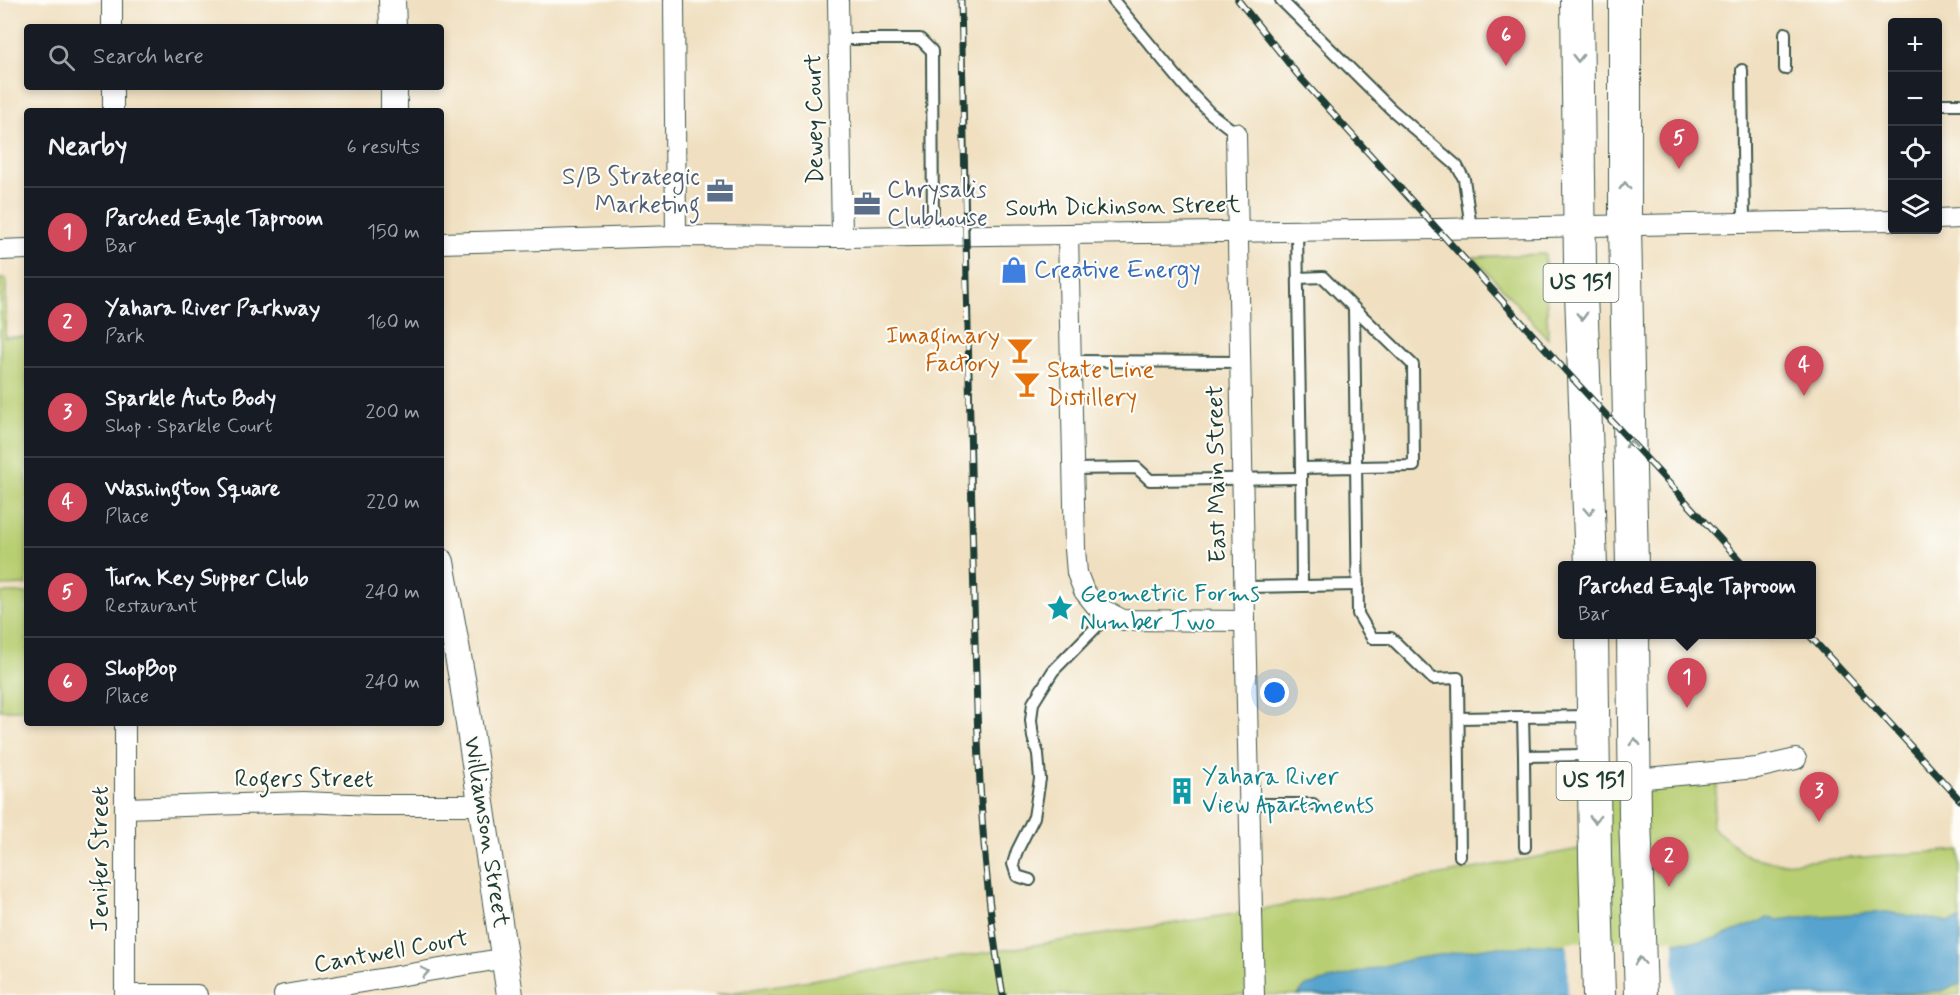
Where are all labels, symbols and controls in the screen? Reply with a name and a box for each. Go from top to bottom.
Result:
pin: 6 [1486,16,1526,66]
map controls [1888,18,1942,234]
button: + [1888,18,1942,72]
search box [24,24,444,90]
icon: search [45,41,78,74]
text: Search here [93,43,204,71]
street label: Dewey Court [798,54,832,184]
one-way arrow [1572,54,1584,63]
button: − [1888,72,1942,126]
pin: 5 [1660,120,1698,169]
button: locate [1888,126,1942,180]
text: Nearby [48,130,127,164]
text: 6 results [347,134,420,161]
place label: S/B Strategic Marketing [562,162,700,224]
place label: Chrysalis Clubhouse [887,175,988,234]
office icon: S/B Strategic Marketing [705,176,735,206]
button: layers [1888,180,1942,234]
one-way arrow [1619,182,1631,191]
office icon: Chrysalis Clubhouse [852,189,882,219]
street label: South Dickinson Street [1005,189,1241,225]
text: Parched Eagle Taproom [105,205,323,233]
text: 1 [63,219,72,246]
text: 150 m [367,219,420,246]
text: Bar [105,233,136,260]
shop icon: Creative Energy [999,255,1029,285]
place label: Creative Energy [1034,255,1201,288]
road number: US 151 [1544,264,1618,302]
text: Yahara River Parkway [105,295,320,323]
text: 2 [63,309,72,336]
text: 160 m [367,309,420,336]
one-way arrow [1575,312,1588,321]
place label: Imaginary Factory [886,321,1000,380]
text: Park [105,323,145,350]
bar icon: Imaginary Factory [1005,335,1035,365]
pin: 4 [1784,346,1824,396]
place label: State Line Distillery [1047,355,1155,414]
bar icon: State Line Distillery [1012,369,1042,399]
text: Sparkle Auto Body [105,385,276,413]
street label: East Main Street [1200,385,1234,563]
text: 3 [63,399,72,426]
text: 200 m [365,399,420,426]
text: Shop · Sparkle Court [105,413,272,440]
one-way arrow [1624,440,1637,449]
text: Washington Square [105,475,280,503]
text: 4 [62,489,73,516]
text: 220 m [366,489,420,516]
text: Place [105,503,149,530]
one-way arrow [1583,507,1596,516]
popup [1558,561,1816,639]
text: Turn Key Supper Club [105,565,309,593]
text: Parched Eagle Taproom [1578,573,1796,601]
text: 5 [62,579,74,606]
text: 240 m [365,579,420,606]
place label: Geometric Forms Number Two [1080,579,1260,638]
text: Restaurant [105,593,198,620]
place icon: Geometric Forms Number Two [1045,593,1075,623]
text: Bar [1578,601,1609,628]
text: ShopBop [105,655,177,683]
pin: 1 [1668,658,1706,708]
text: 6 [62,669,73,696]
text: 240 m [365,669,420,696]
your location [1260,678,1289,707]
text: Place [105,683,149,710]
street label: Williamson Street [456,734,516,930]
one-way arrow [1629,737,1641,746]
place label: Yahara River View Apartments [1202,762,1374,824]
road number: US 151 [1556,762,1632,800]
street label: Rogers Street [234,764,374,798]
pin: 3 [1800,772,1838,822]
building icon: Yahara River View Apartments [1167,776,1197,806]
street label: Jenifer Street [85,786,116,932]
one-way arrow [1588,814,1601,823]
pin: 2 [1650,838,1688,887]
street label: Cantwell Court [311,923,471,981]
one-way arrow [1633,956,1646,965]
one-way arrow [421,967,430,979]

